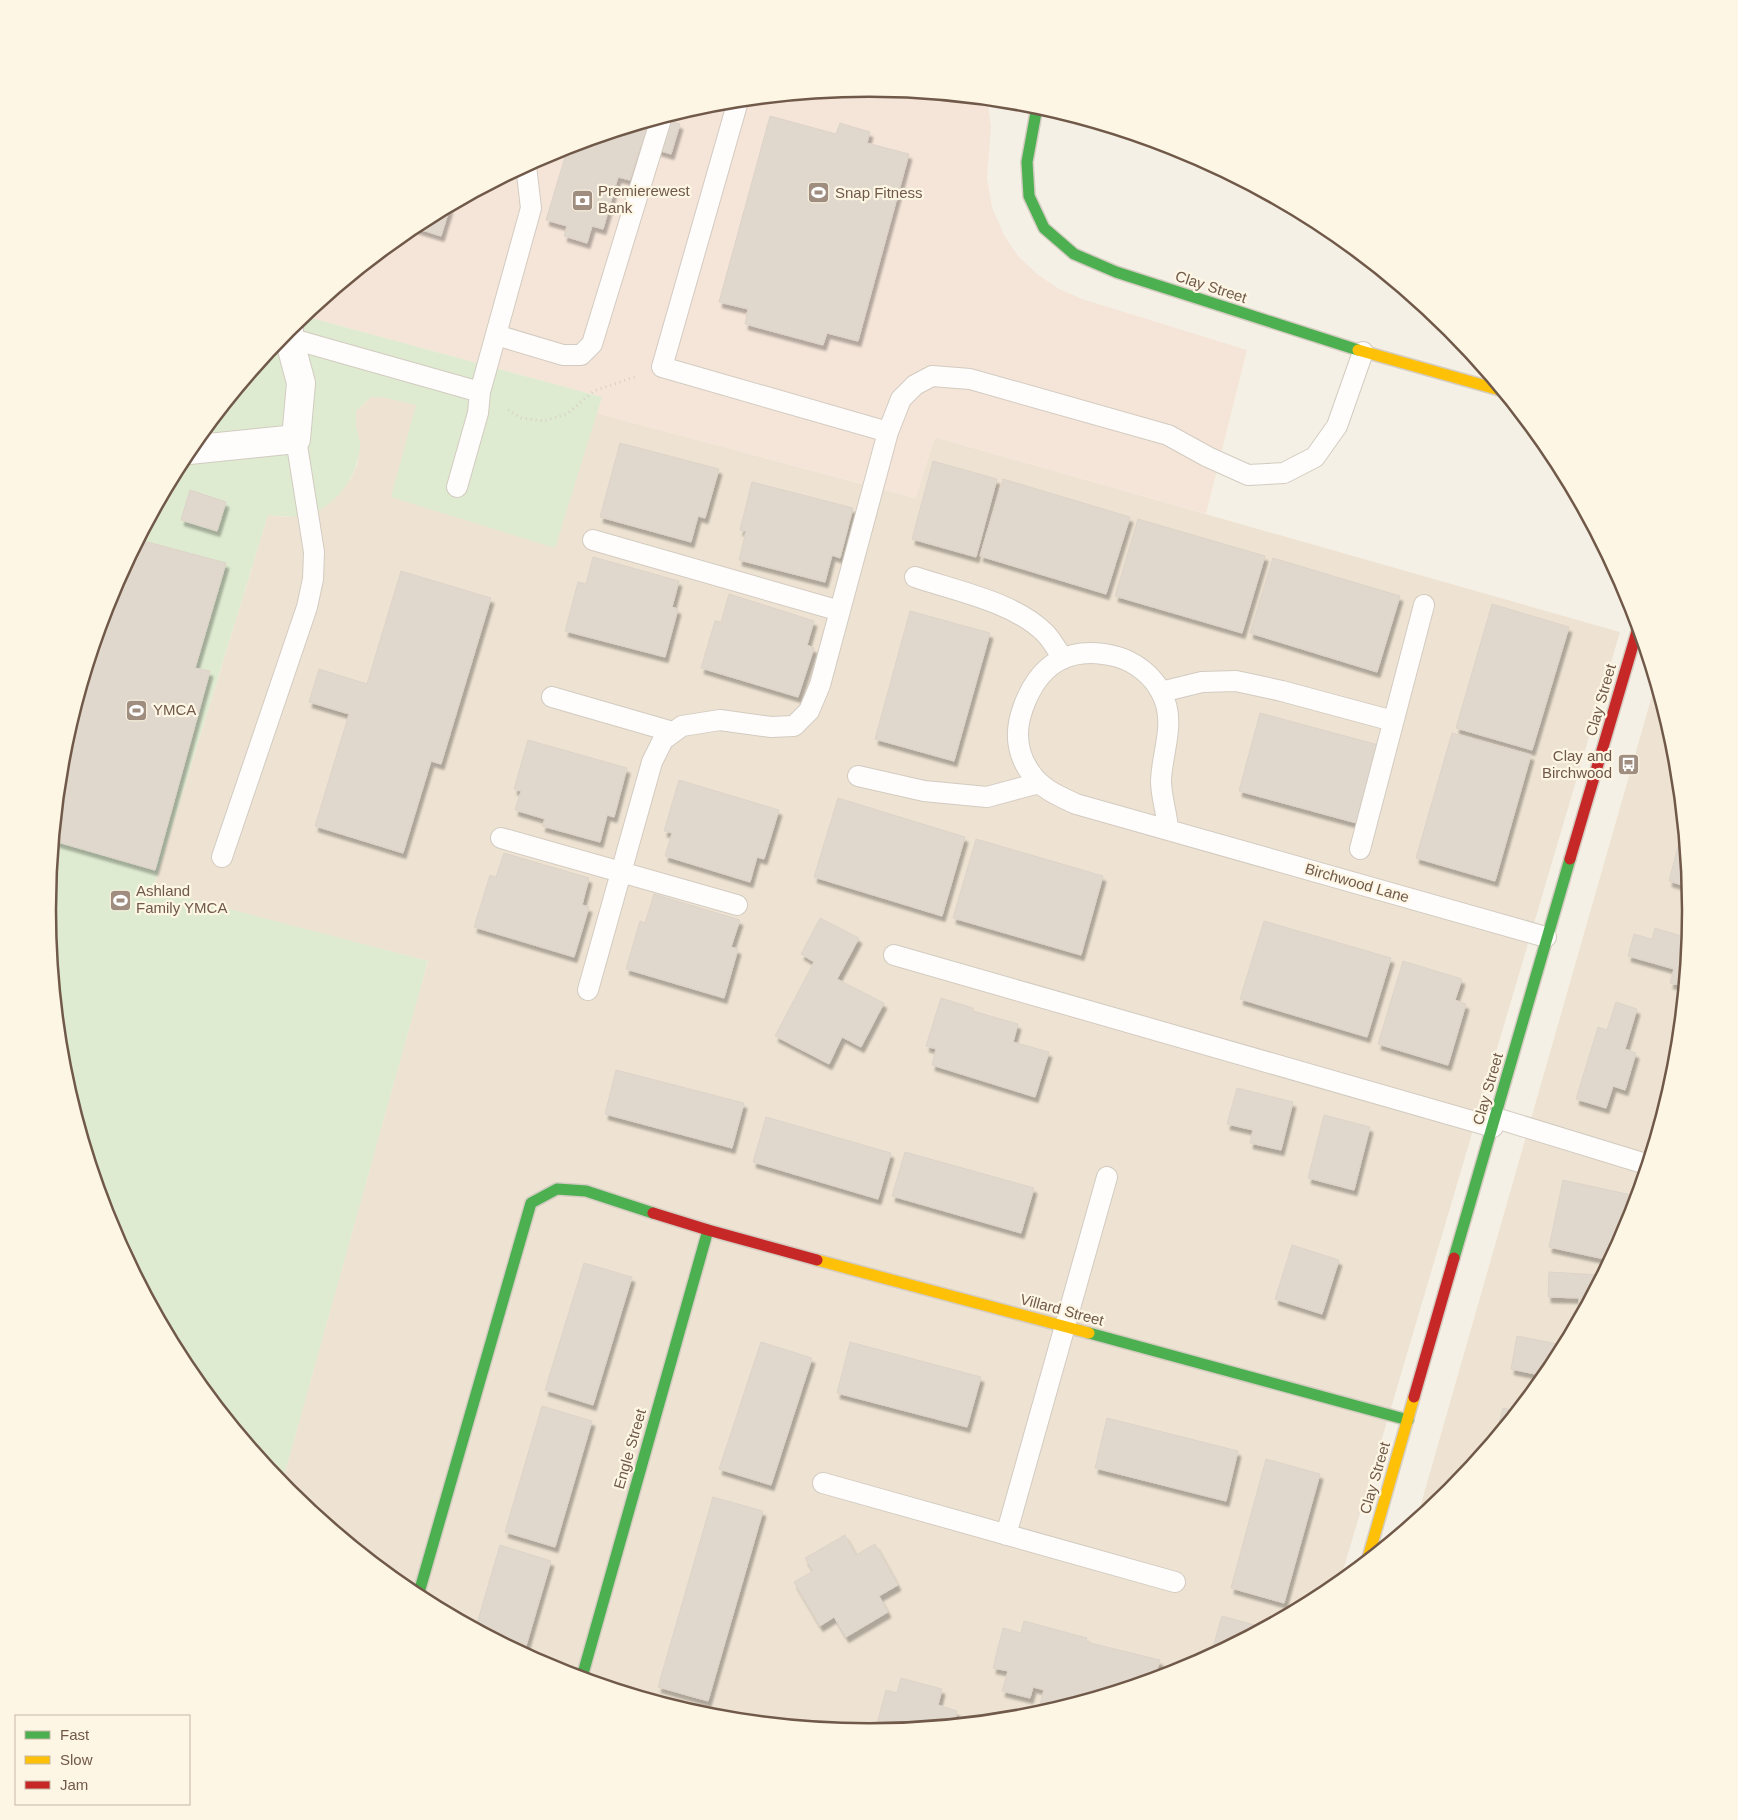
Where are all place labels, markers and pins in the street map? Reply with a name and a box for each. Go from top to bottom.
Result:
sports icon: Snap Fitness [807,181,831,205]
place label: Premierewest Bank [598,182,691,216]
place label: Snap Fitness [835,184,923,201]
bank icon: Premierewest Bank [570,188,594,212]
sports icon: YMCA [125,698,149,722]
place label: YMCA [153,701,196,718]
place label: Clay and Birchwood [1542,747,1612,781]
bus stop icon: Clay and Birchwood [1616,753,1640,777]
place label: Ashland Family YMCA [136,882,227,916]
sports icon: Ashland Family YMCA [108,888,132,912]

